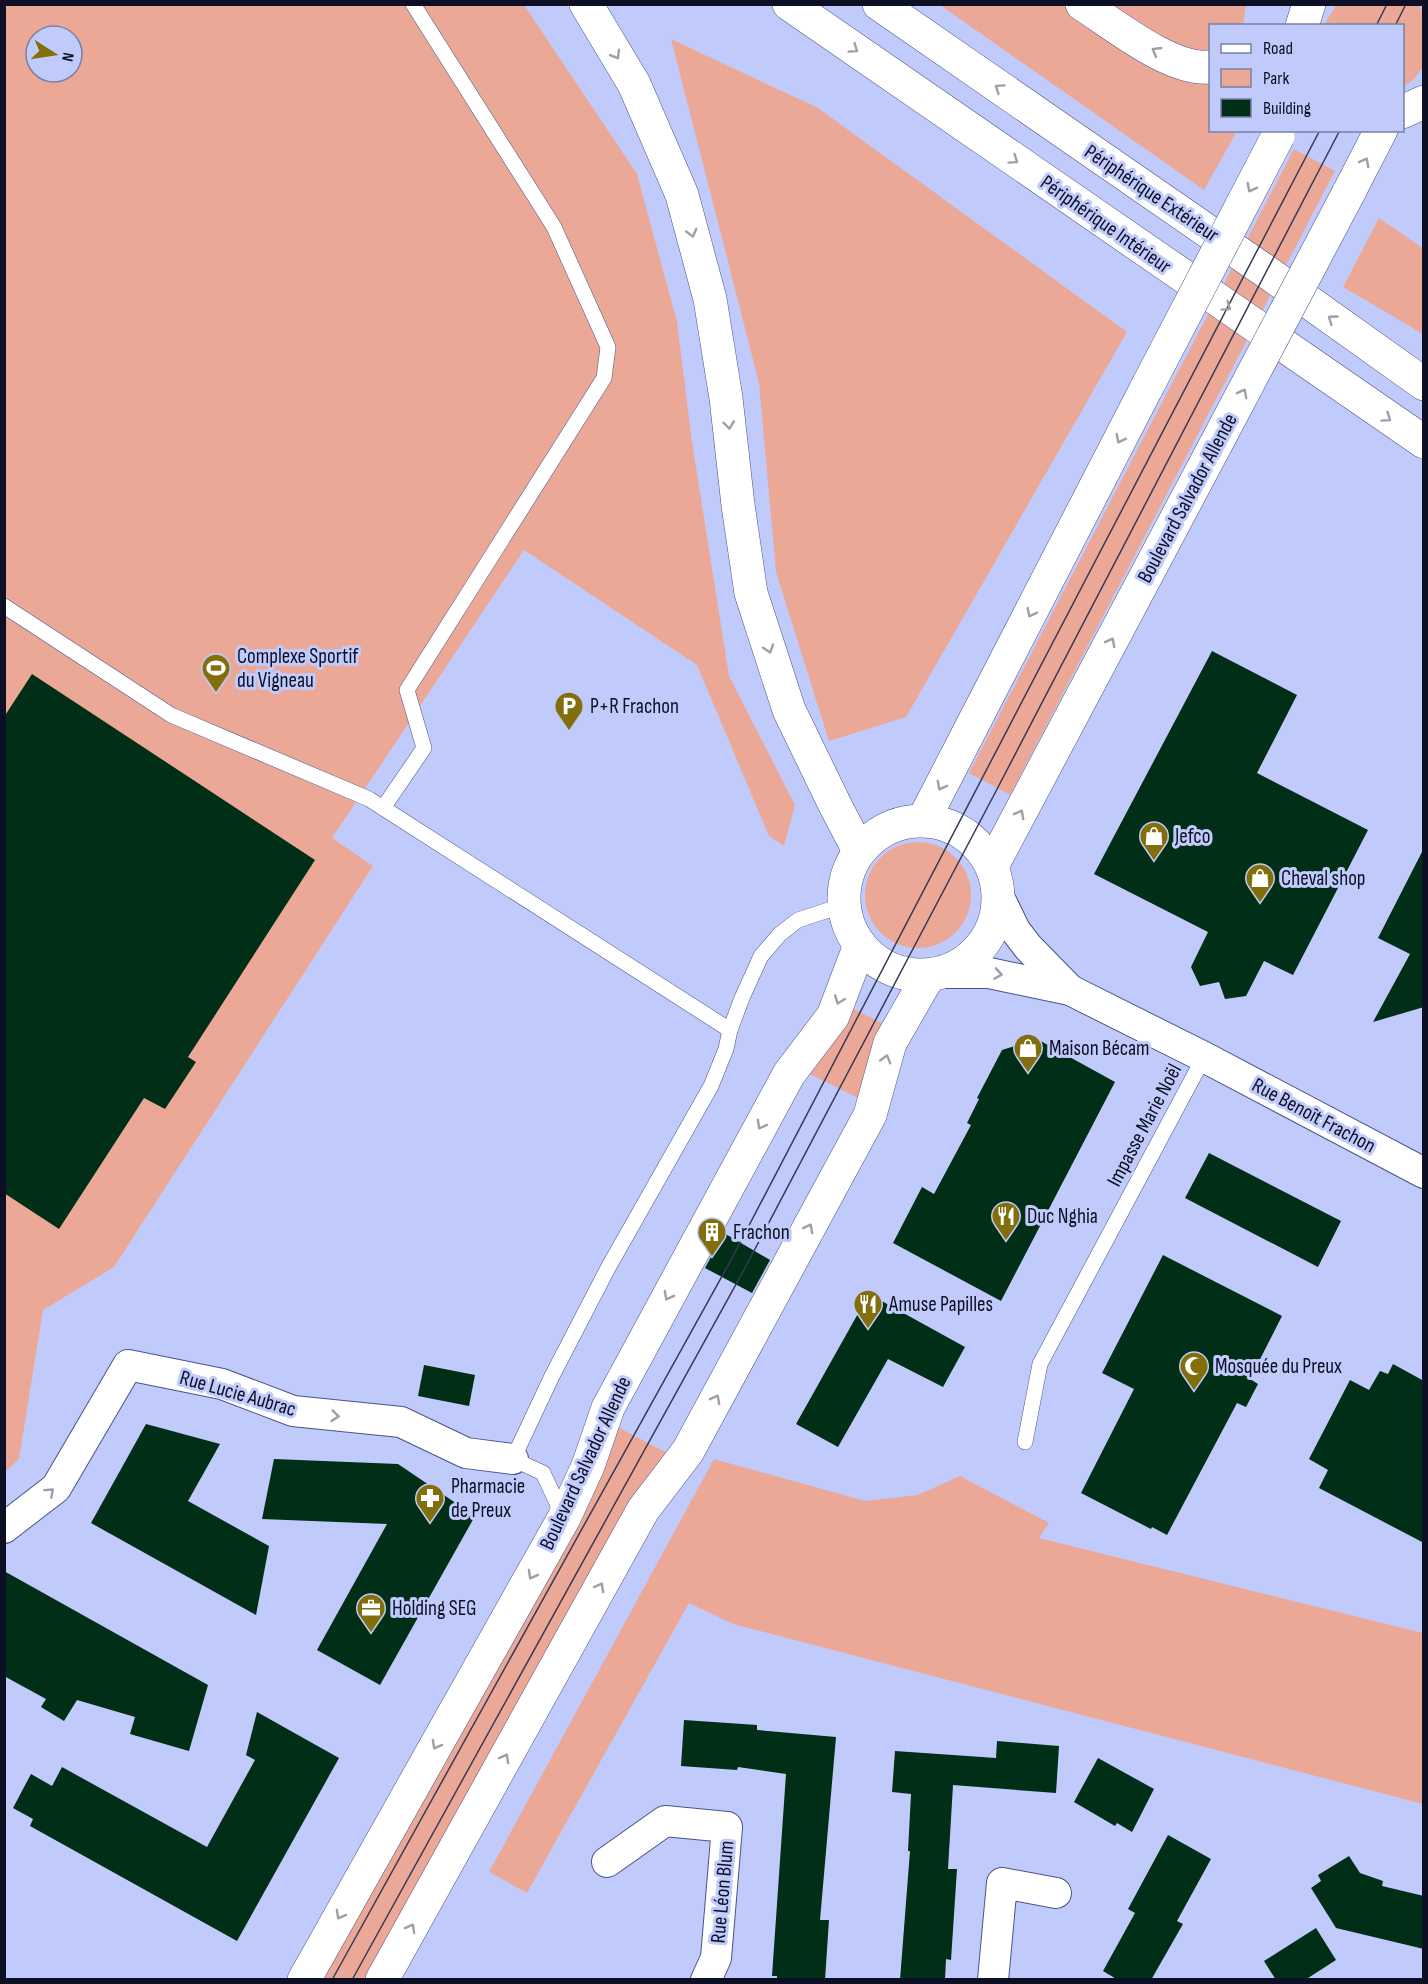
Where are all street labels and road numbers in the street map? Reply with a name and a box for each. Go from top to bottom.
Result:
street label: Périphérique Extérieur [1080,139,1224,248]
street label: Périphérique Intérieur [1036,170,1176,279]
street label: Boulevard Salvador Allende [1132,409,1243,587]
street label: Impasse Marie Noël [1102,1060,1187,1191]
street label: Rue Benoît Frachon [1248,1072,1380,1158]
street label: Rue Lucie Aubrac [177,1365,299,1422]
street label: Boulevard Salvador Allende [534,1373,637,1554]
street label: Rue Léon Blum [706,1840,739,1944]

